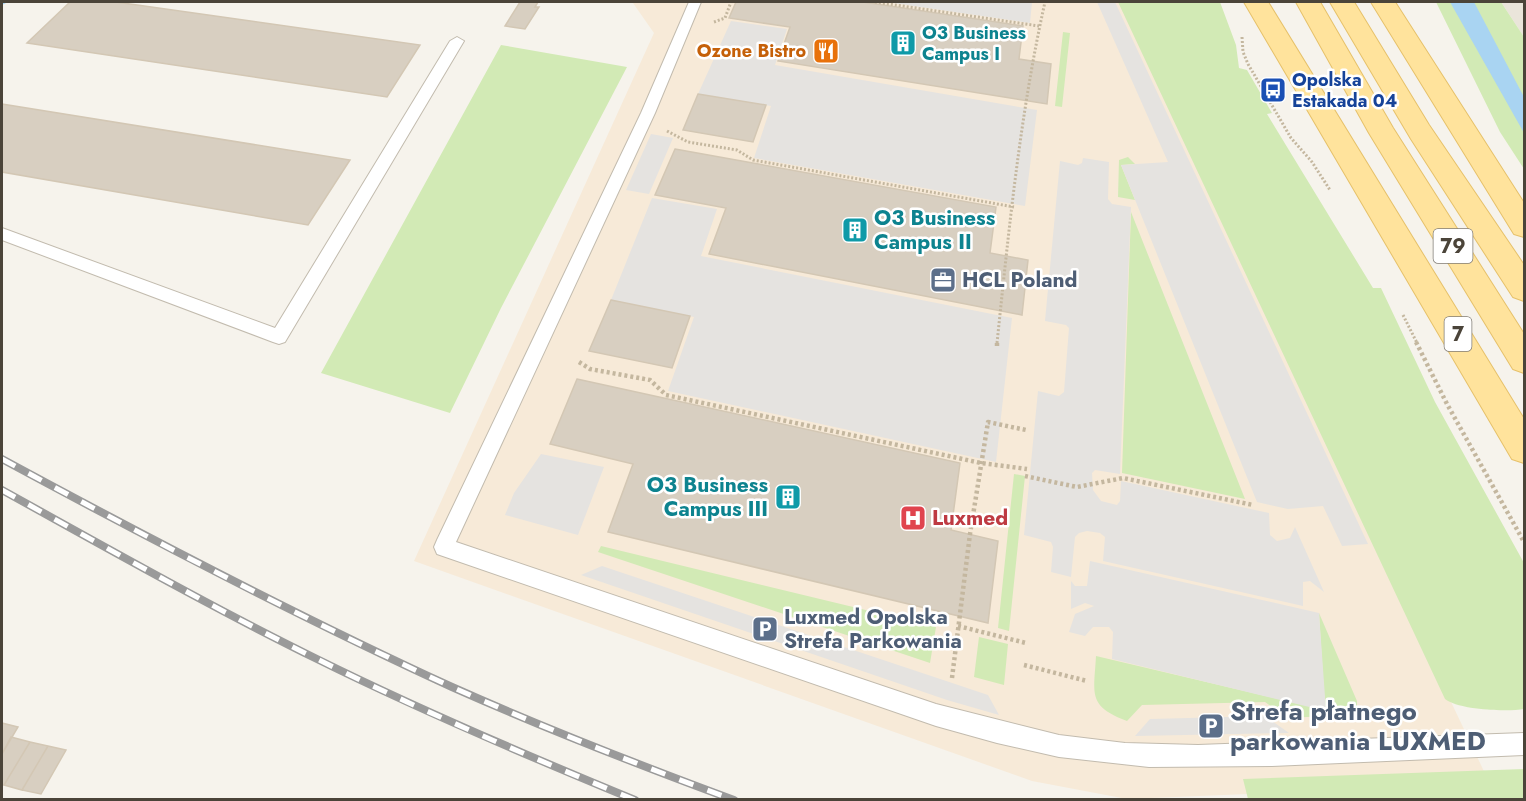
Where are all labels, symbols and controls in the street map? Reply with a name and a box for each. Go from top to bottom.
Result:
place label: O3 Business Campus I [922,20,1026,67]
building icon: O3 Business Campus I [888,28,918,58]
restaurant icon: Ozone Bistro [811,36,841,66]
place label: Ozone Bistro [697,38,806,64]
place label: Opolska Estakada 04 [1292,67,1397,114]
bus stop icon: Opolska Estakada 04 [1258,75,1288,105]
place label: O3 Business Campus II [874,203,996,257]
building icon: O3 Business Campus II [840,215,870,245]
road number: 79 [1434,229,1472,263]
office icon: HCL Poland [928,265,958,295]
place label: HCL Poland [962,265,1077,295]
road number: 7 [1444,317,1472,351]
place label: O3 Business Campus III [647,470,768,524]
building icon: O3 Business Campus III [773,482,803,512]
hospital icon: Luxmed [898,503,928,533]
place label: Luxmed [932,503,1008,533]
place label: Luxmed Opolska Strefa Parkowania [784,602,962,656]
parking icon: Luxmed Opolska Strefa Parkowania [750,614,780,644]
place label: Strefa płatnego parkowania LUXMED [1230,692,1486,760]
parking icon: Strefa płatnego parkowania LUXMED [1196,711,1226,741]

